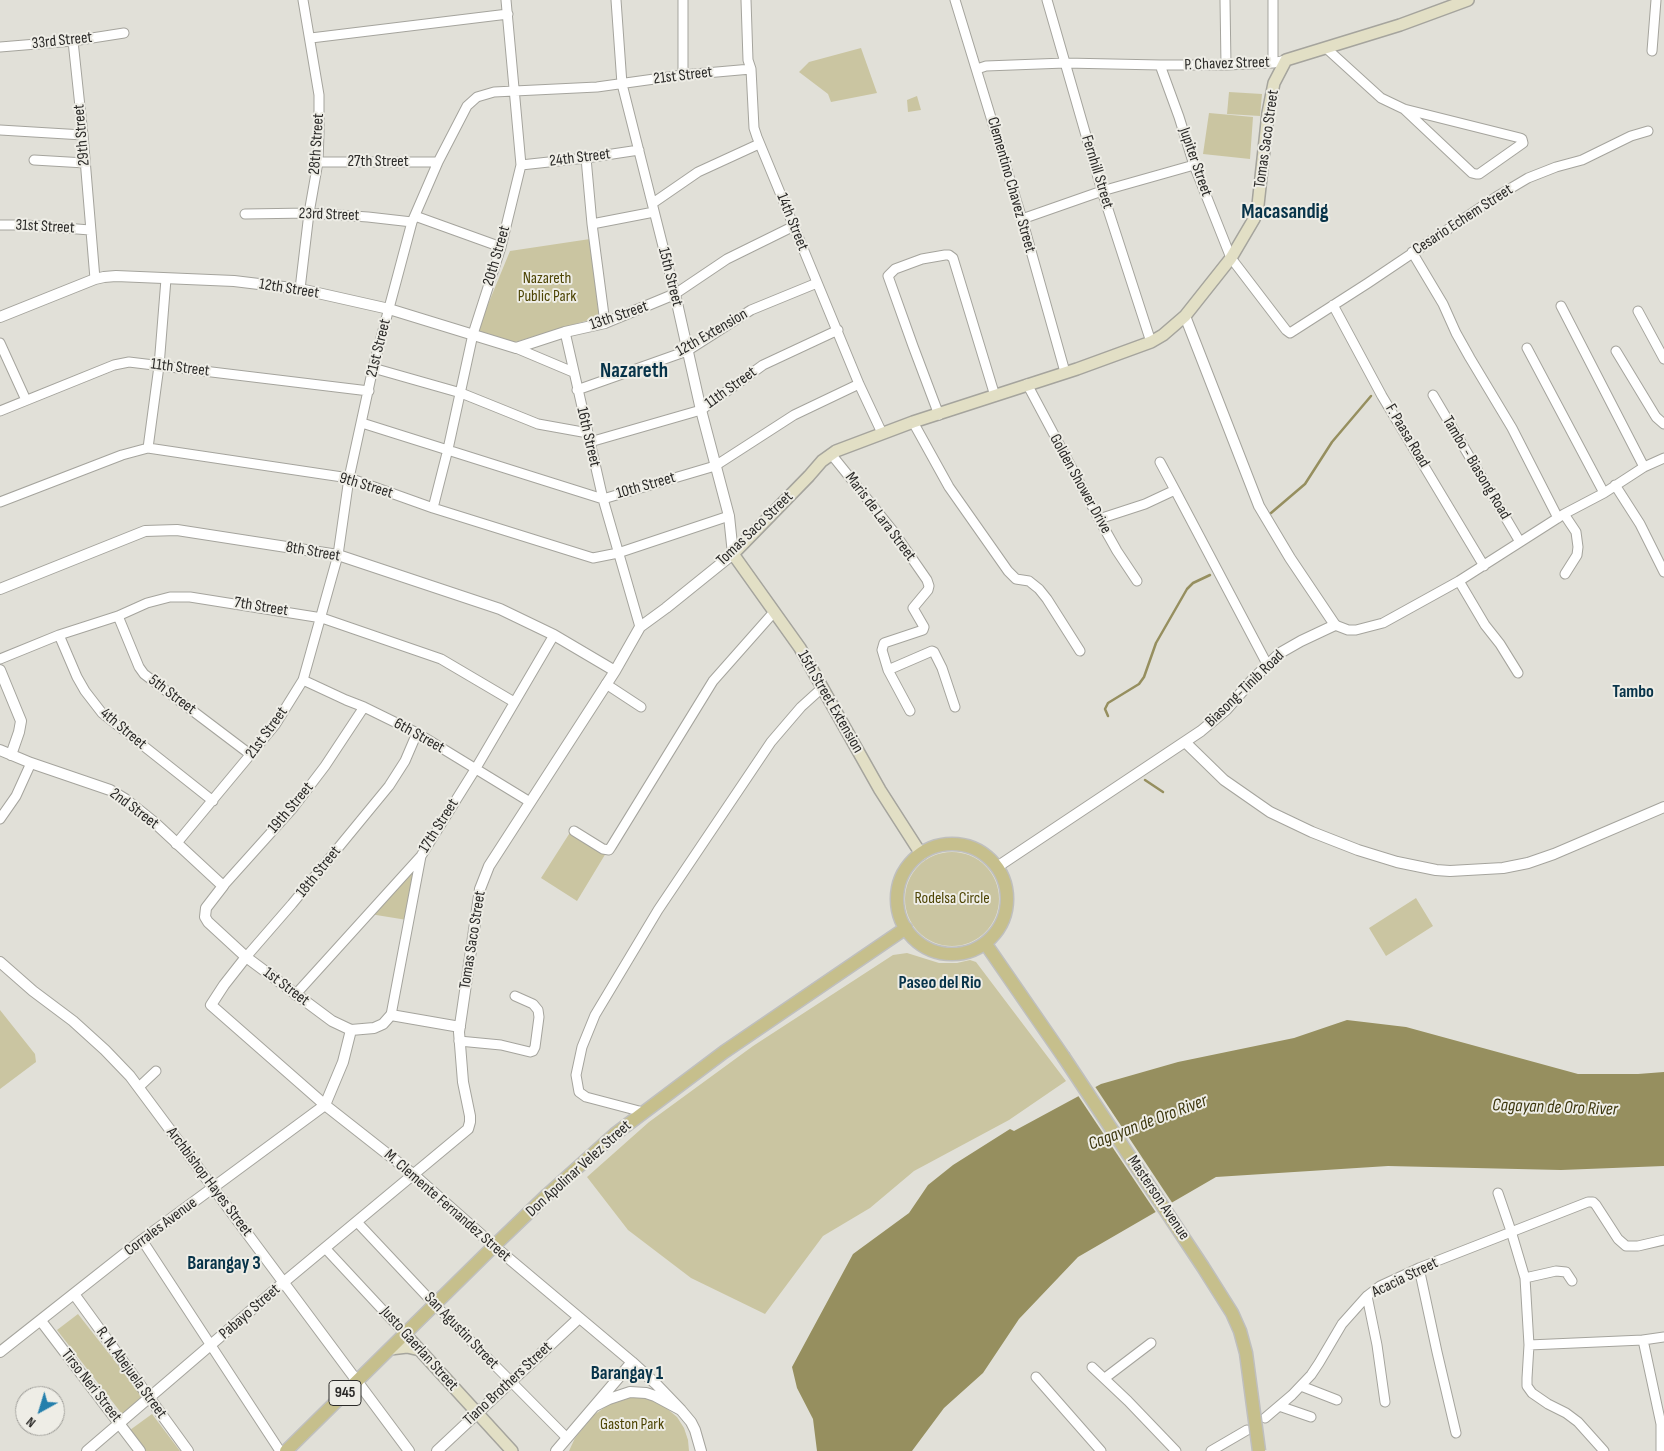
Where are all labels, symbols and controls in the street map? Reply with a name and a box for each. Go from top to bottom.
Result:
street label: 33rd Street [31,28,93,54]
street label: P. Chavez Street [1184,53,1270,75]
street label: 21st Street [652,63,714,89]
street label: Tomas Saco Street [1251,89,1283,189]
street label: 29th Street [70,103,94,167]
street label: 28th Street [305,113,329,175]
street label: Clementino Chavez Street [982,115,1040,255]
street label: Jupiter Street [1174,125,1216,199]
street label: Fernhill Street [1077,133,1117,211]
street label: 24th Street [548,145,612,171]
street label: 27th Street [347,152,409,172]
street label: Cesario Echem Street [1409,181,1517,259]
street label: 14th Street [772,190,812,254]
district label: Macasandig [1241,200,1329,226]
street label: 23rd Street [298,204,360,226]
street label: 31st Street [15,216,75,238]
street label: 20th Street [479,224,515,288]
street label: 15th Street [653,246,687,308]
park label: Nazareth Public Park [518,269,576,307]
street label: 12th Street [258,275,320,303]
street label: 13th Street [587,297,651,335]
street label: 12th Extension [673,305,751,361]
street label: 21st Street [363,317,395,379]
street label: 11th Street [149,355,211,381]
district label: Nazareth [600,359,668,385]
street label: 11th Street [701,363,761,413]
street label: F. Paasa Road [1381,401,1433,471]
street label: 16th Street [572,405,604,469]
street label: Tambo - Biasong Road [1438,413,1514,523]
street label: Golden Shower Drive [1045,431,1115,537]
street label: 10th Street [614,468,678,504]
street label: 9th Street [337,469,395,503]
street label: Maris de Lara Street [840,469,920,565]
street label: Tomas Saco Street [713,488,797,570]
street label: 8th Street [284,538,342,566]
street label: 7th Street [233,593,289,621]
street label: 15th Street Extension [793,647,867,757]
street label: Biasong-Tinib Road [1201,647,1289,731]
street label: 5th Street [144,671,200,719]
district label: Tambo [1612,681,1654,703]
street label: 21st Street [242,703,292,763]
street label: 4th Street [96,704,150,754]
street label: 6th Street [390,714,448,758]
street label: 19th Street [264,779,318,837]
street label: 2nd Street [106,784,162,834]
street label: 17th Street [415,795,463,857]
street label: 18th Street [292,842,346,902]
park label: Rodelsa Circle [914,889,990,909]
street label: Tomas Saco Street [456,890,490,990]
street label: 1st Street [259,964,313,1010]
district label: Paseo del Rio [899,972,981,994]
water label: Cagayan de Oro River [1086,1090,1210,1156]
water label: Cagayan de Oro River [1492,1095,1618,1121]
street label: Don Apolinar Velez Street [522,1117,636,1221]
street label: Archbishop Hayes Street [162,1124,256,1240]
street label: M. Clemente Fernandez Street [380,1146,514,1266]
street label: Masterson Avenue [1123,1152,1193,1244]
street label: Corrales Avenue [121,1193,201,1261]
district label: Barangay 3 [187,1253,261,1275]
street label: Acacia Street [1369,1254,1441,1302]
street label: Pabayo Street [216,1280,284,1344]
street label: San Agustin Street [420,1289,502,1373]
street label: Justo Gaerlan Street [376,1303,462,1395]
street label: R. N. Abejuela Street [91,1324,171,1422]
street label: Tiano Brothers Street [460,1338,556,1430]
street label: Tirso Neri Street [57,1346,125,1426]
district label: Barangay 1 [591,1363,663,1385]
road number: 945 [329,1380,361,1406]
north arrow [15,1386,65,1436]
text: N [23,1413,39,1431]
park label: Gaston Park [600,1415,664,1435]

